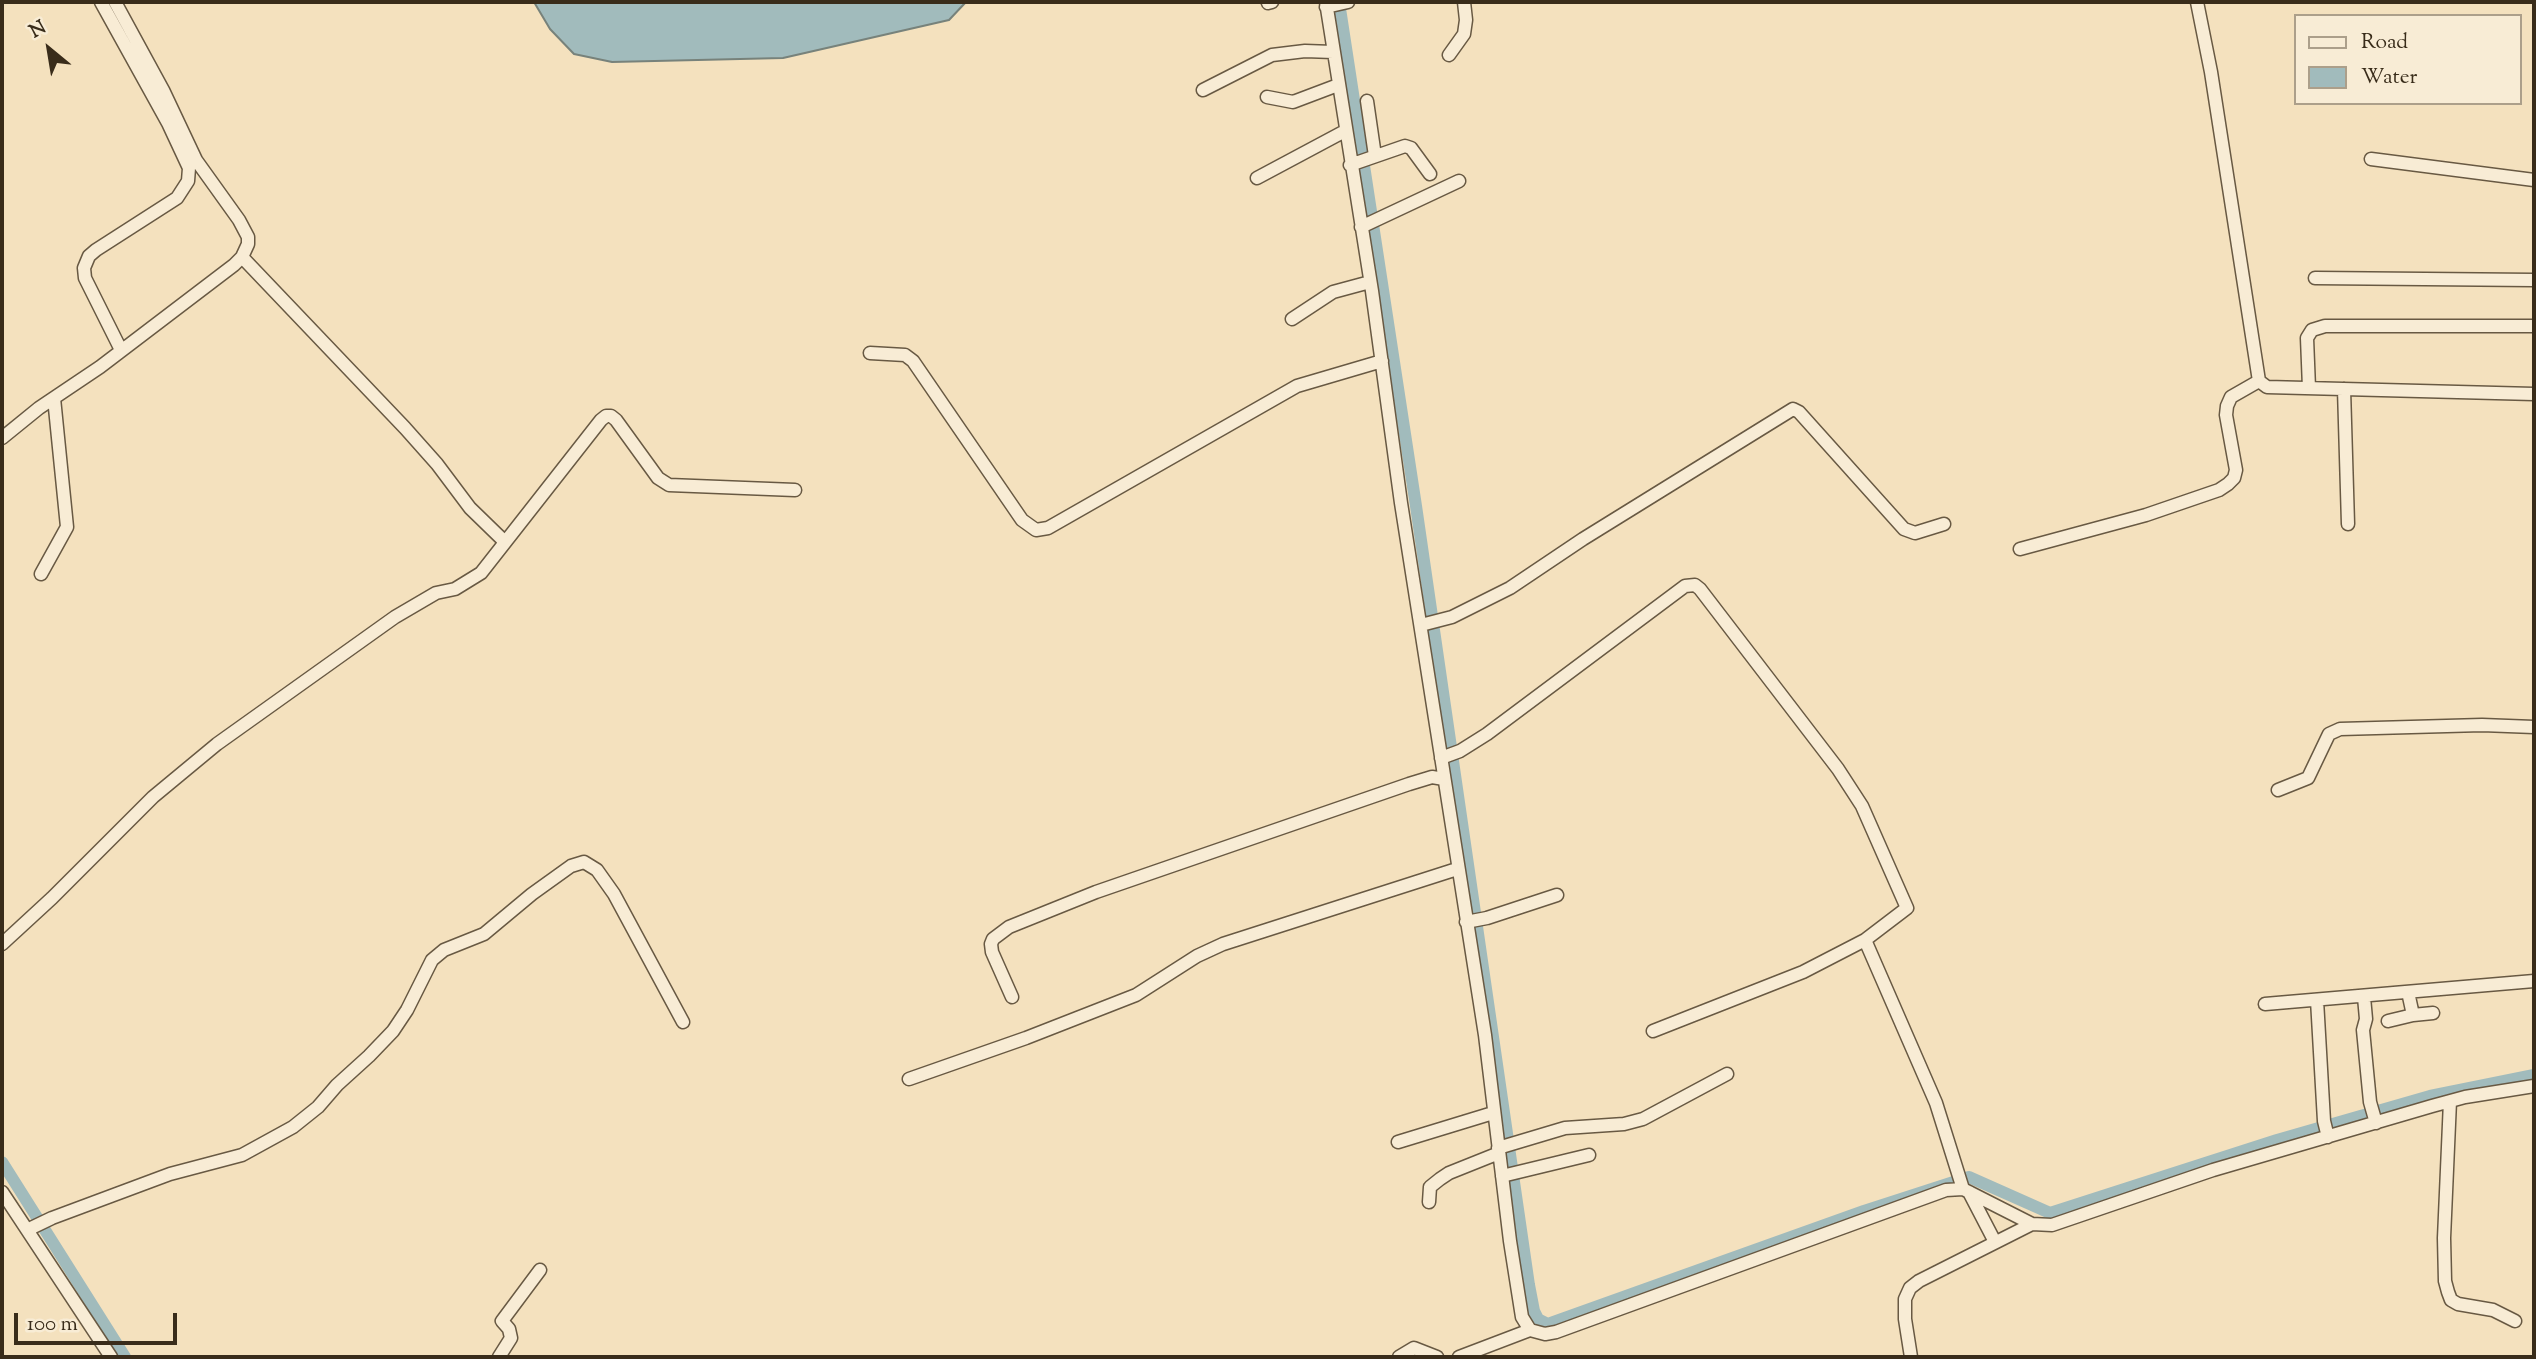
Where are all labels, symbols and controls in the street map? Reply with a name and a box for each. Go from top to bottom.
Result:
north arrow [14,14,84,84]
legend [2294,14,2522,105]
text: N [25,15,52,46]
text: Road [2361,28,2408,58]
text: Water [2361,63,2417,93]
scale bar [18,1300,180,1344]
text: 100 m [27,1310,78,1340]

